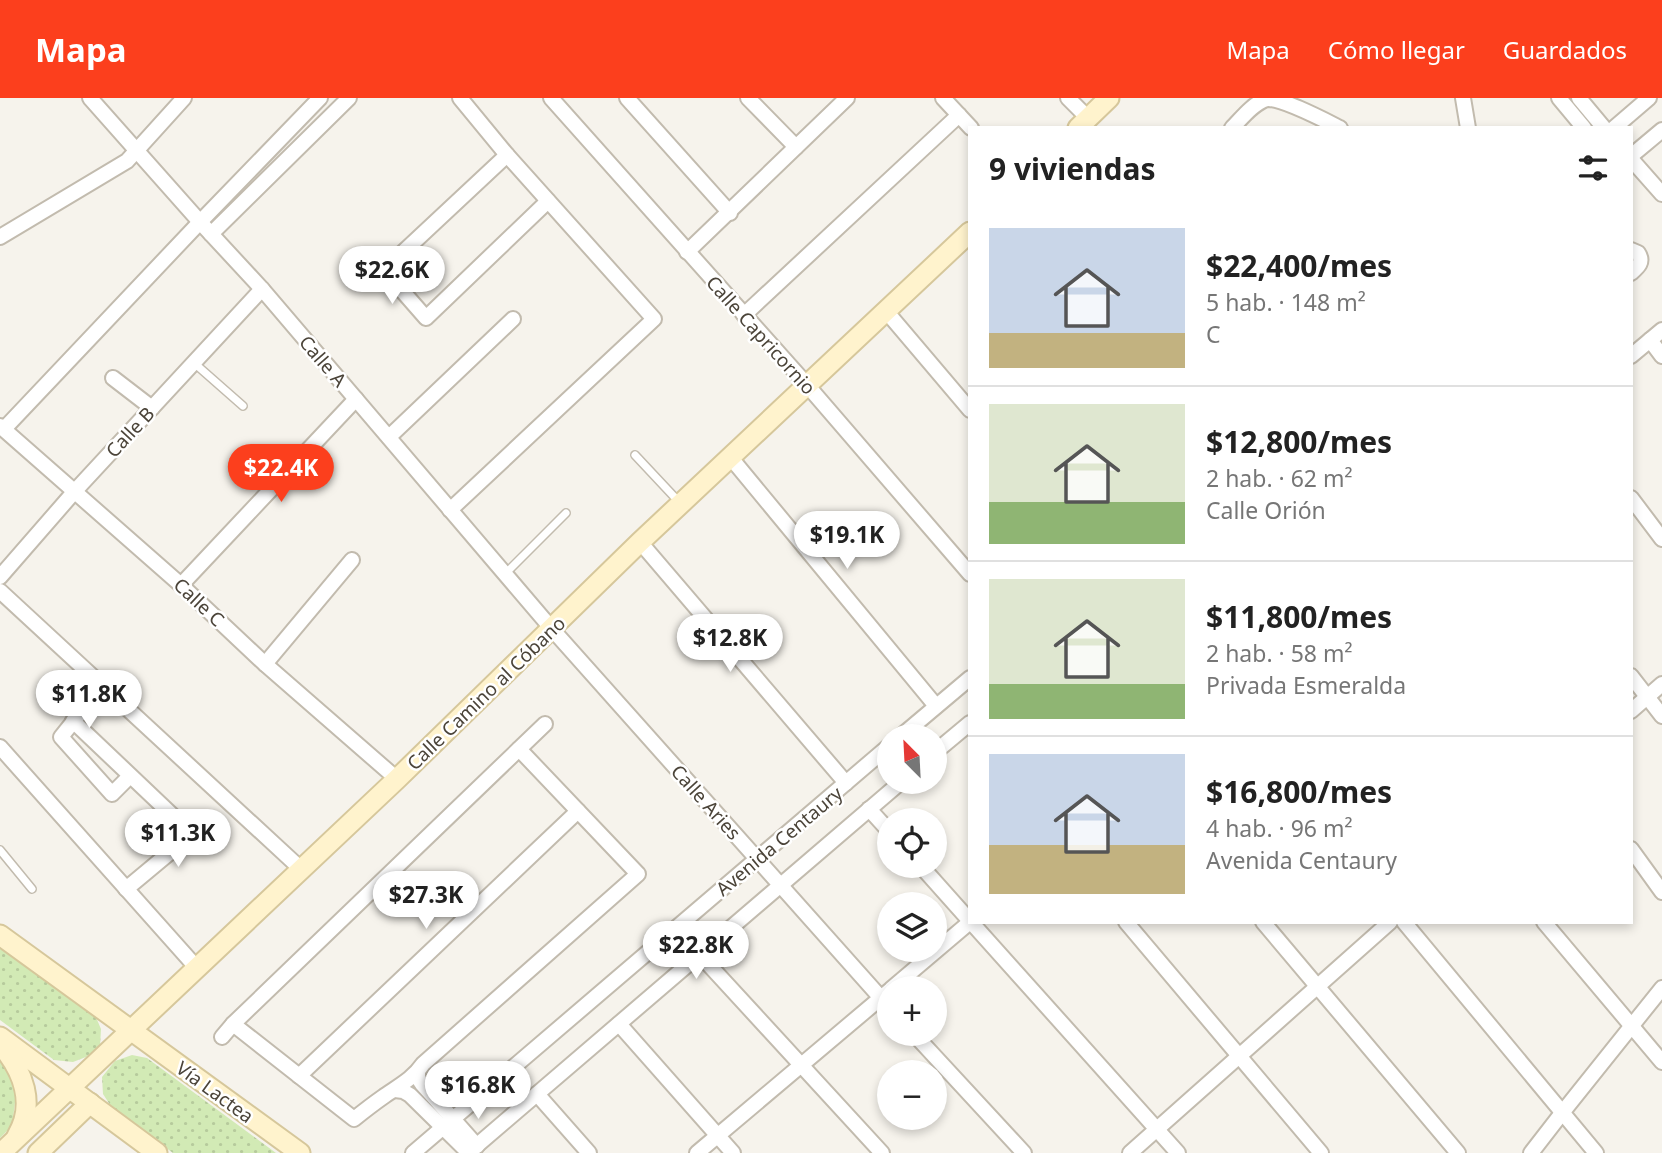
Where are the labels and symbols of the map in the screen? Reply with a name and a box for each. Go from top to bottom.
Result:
pin: $22.6K [335,246,449,306]
street label: Calle Capricornio [701,270,821,400]
street label: Calle A [293,330,353,393]
street label: Calle B [100,401,160,463]
pin: $22.4K [224,444,338,504]
pin: $19.1K [790,512,904,571]
street label: Calle C [168,572,230,632]
street label: Calle Camino al Cóbano [401,610,571,776]
pin: $12.8K [673,614,787,674]
pin: $11.8K [32,670,146,730]
north arrow [877,724,947,794]
street label: Calle Aries [665,759,747,845]
street label: Avenida Centaury [710,780,848,902]
pin: $11.3K [121,810,235,869]
pin: $27.3K [369,872,483,931]
pin: $22.8K [639,922,753,981]
street label: Vía Lactea [171,1055,259,1129]
pin: $16.8K [421,1062,535,1121]

